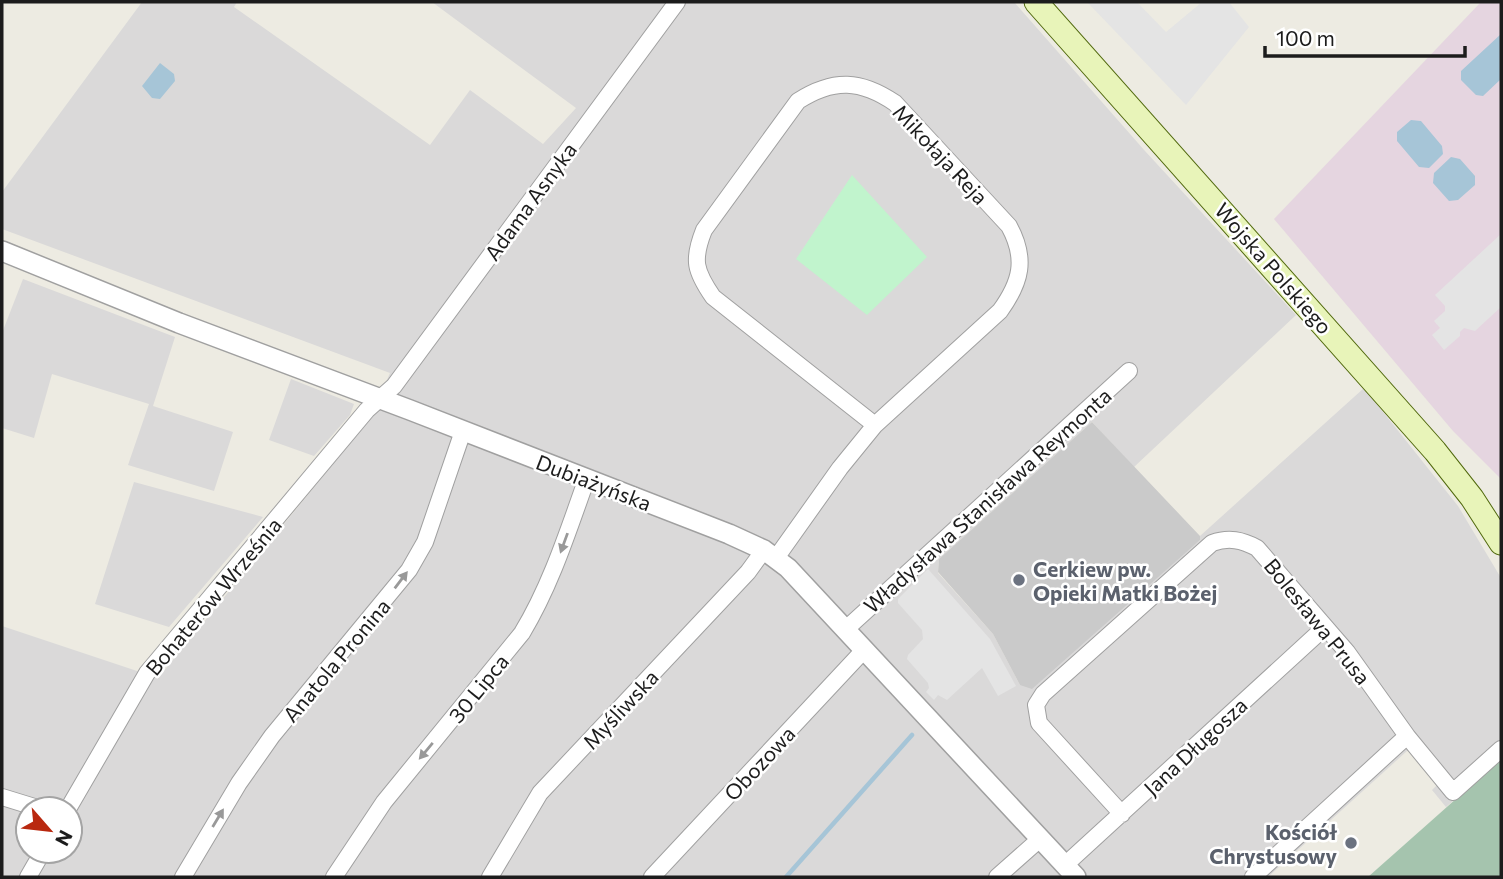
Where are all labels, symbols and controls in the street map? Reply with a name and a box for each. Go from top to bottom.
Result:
scale bar [1265,14,1464,58]
text: 100 m [1276,25,1335,50]
street label: Mikołaja Reja [888,99,994,209]
street label: Adama Asnyka [479,137,581,265]
street label: Wojska Polskiego [1210,197,1338,339]
street label: Władysława Stanisława Reymonta [858,382,1116,618]
street label: Dubiażyńska [533,449,655,515]
street label: Bohaterów Września [140,512,286,680]
one-way arrow [558,532,569,553]
street label: Bolesława Prusa [1260,553,1376,689]
place label: Cerkiew pw. Opieki Matki Bożej [1033,556,1217,605]
one-way arrow [394,572,409,590]
marker: Cerkiew pw. Opieki Matki Bożej [1011,572,1027,588]
street label: Anatola Pronina [277,593,395,727]
street label: 30 Lipca [443,649,513,727]
street label: Myśliwska [577,664,663,754]
street label: Jana Długosza [1138,692,1252,800]
street label: Obozowa [718,721,800,805]
one-way arrow [419,743,434,760]
north arrow [14,795,84,865]
one-way arrow [212,809,224,828]
place label: Kościół Chrystusowy [1209,819,1338,868]
text: N [51,827,78,850]
marker: Kościół Chrystusowy [1343,835,1359,851]

